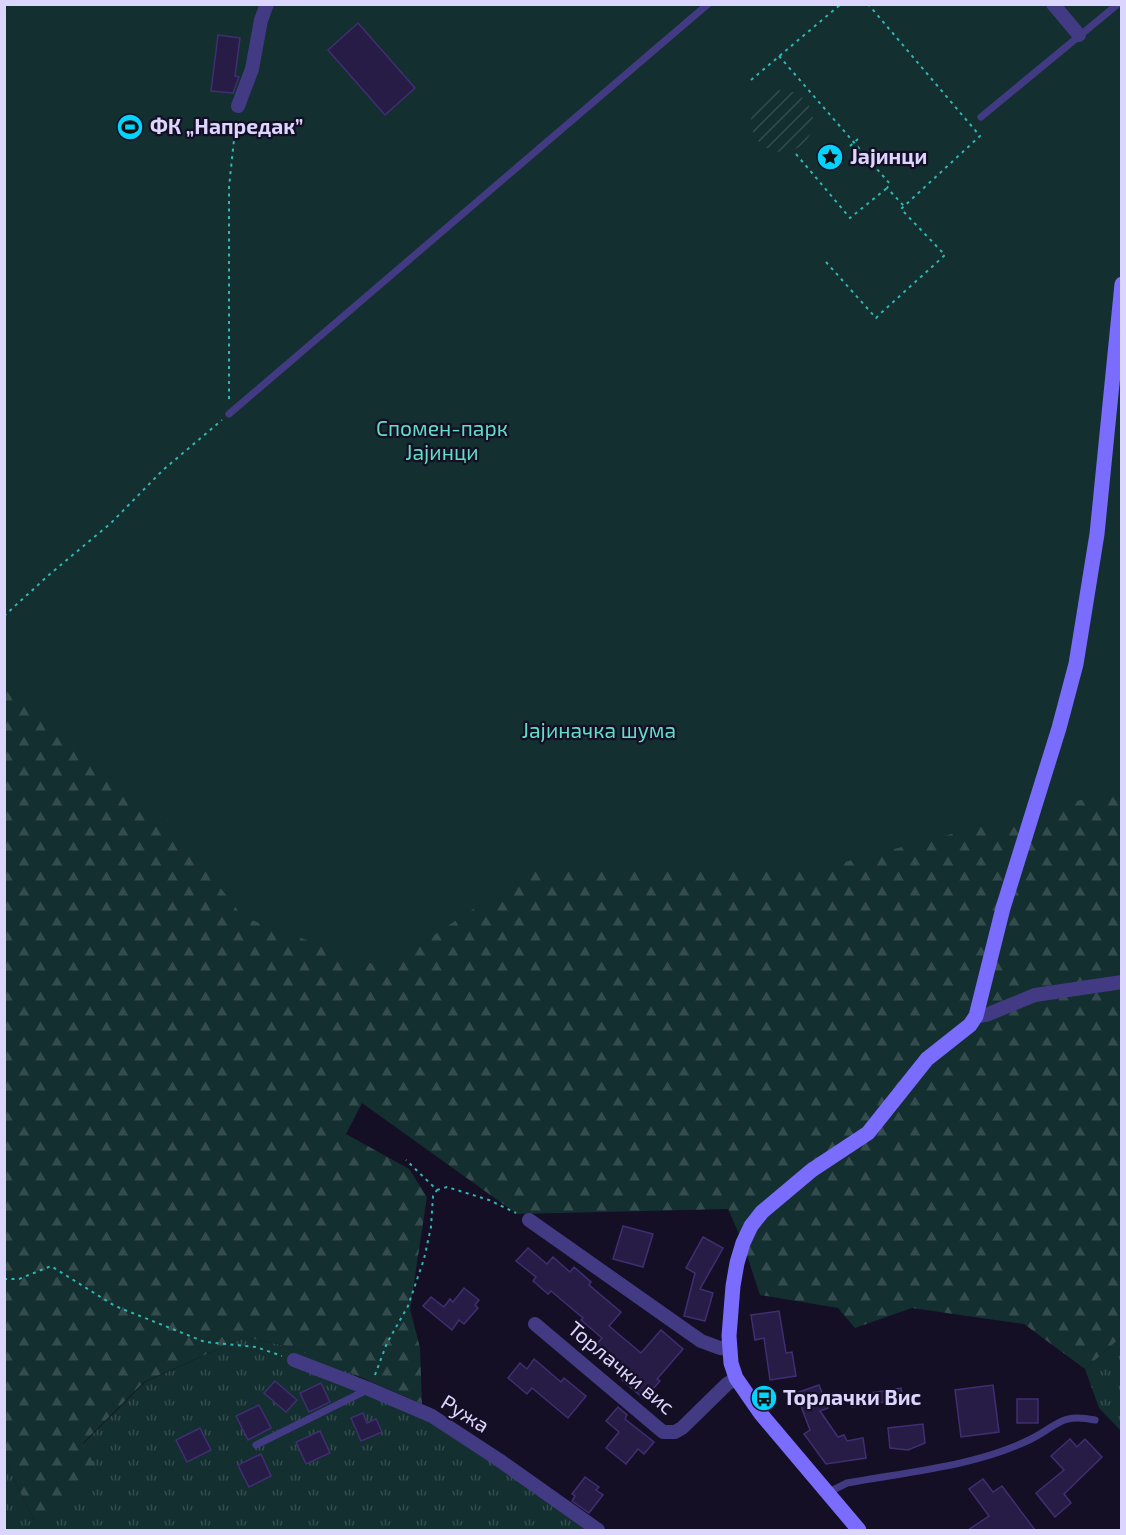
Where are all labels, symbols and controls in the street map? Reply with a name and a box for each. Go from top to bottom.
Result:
sports icon: ФК „Напредак” [115,112,145,142]
place label: ФК „Напредак” [150,113,303,138]
place icon: Јајинци [815,142,845,172]
place label: Јајинци [850,143,927,168]
park label: Спомен-парк Јајинци [376,415,508,465]
park label: Јајиначка шума [522,717,676,743]
street label: Торлачки вис [564,1315,680,1419]
bus stop icon: Торлачки Вис [749,1383,779,1413]
place label: Торлачки Вис [783,1384,922,1409]
street label: Ружа [437,1388,494,1438]

